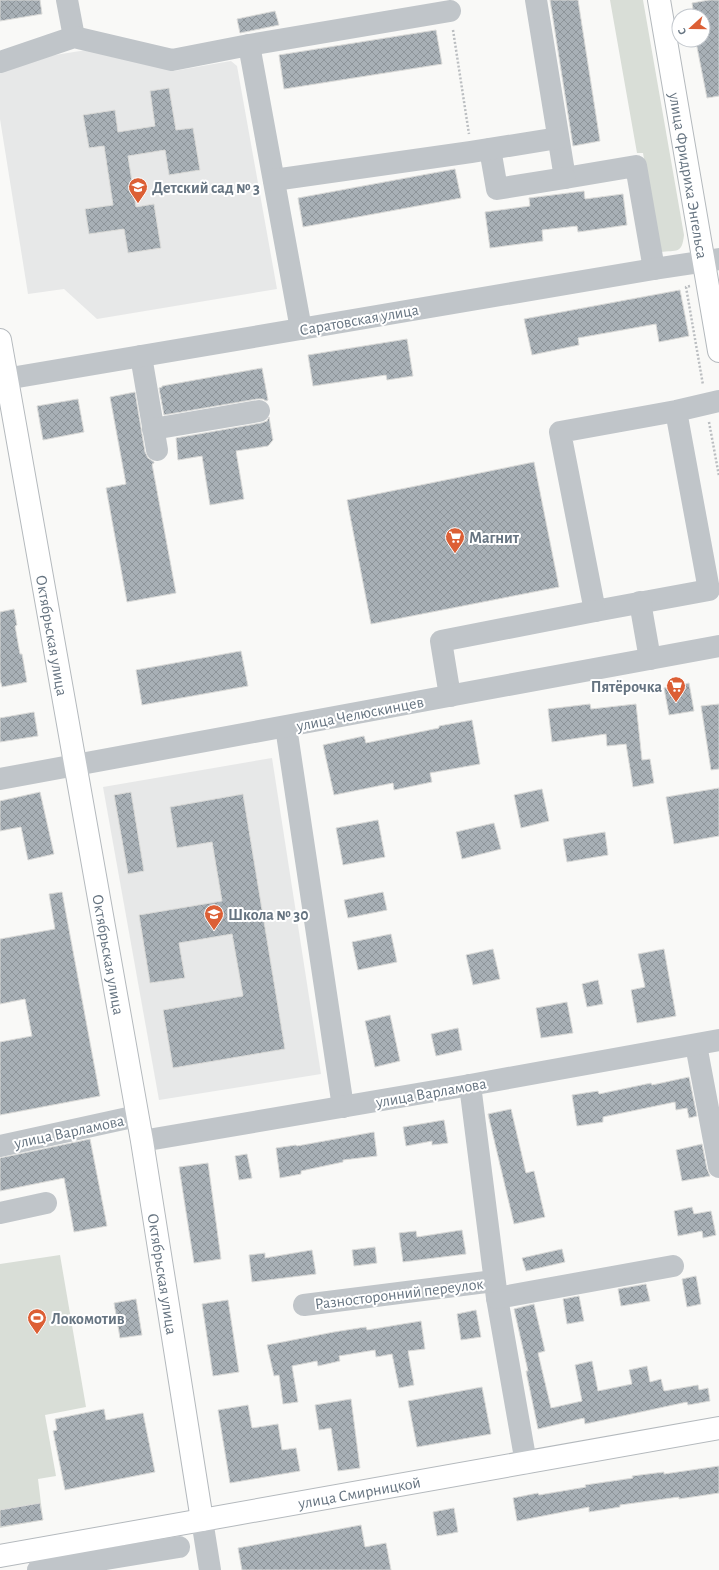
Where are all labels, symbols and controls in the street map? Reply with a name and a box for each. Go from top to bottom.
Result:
north arrow [671,8,711,48]
text: С [676,27,688,36]
street label: улица Фридриха Энгельса [665,90,710,260]
school or university icon: Детский сад № 3 [127,176,149,204]
place label: Детский сад № 3 [152,180,260,196]
street label: Саратовская улица [298,302,420,339]
supermarket icon: Магнит [444,526,466,554]
place label: Магнит [469,530,520,546]
street label: Октябрьская улица [33,574,70,697]
supermarket icon: Пятёрочка [665,675,687,703]
place label: Пятёрочка [591,679,662,695]
street label: улица Челюскинцев [294,694,425,735]
street label: Октябрьская улица [89,893,127,1016]
school or university icon: Школа № 30 [203,903,225,931]
place label: Школа № 30 [228,907,309,923]
street label: улица Варламова [374,1075,488,1112]
street label: улица Варламова [12,1113,126,1153]
street label: Октябрьская улица [145,1212,180,1336]
street label: Разносторонний переулок [314,1276,485,1313]
sports icon: Локомотив [26,1307,48,1335]
place label: Локомотив [51,1311,125,1327]
street label: улица Смирницкой [296,1474,422,1513]

